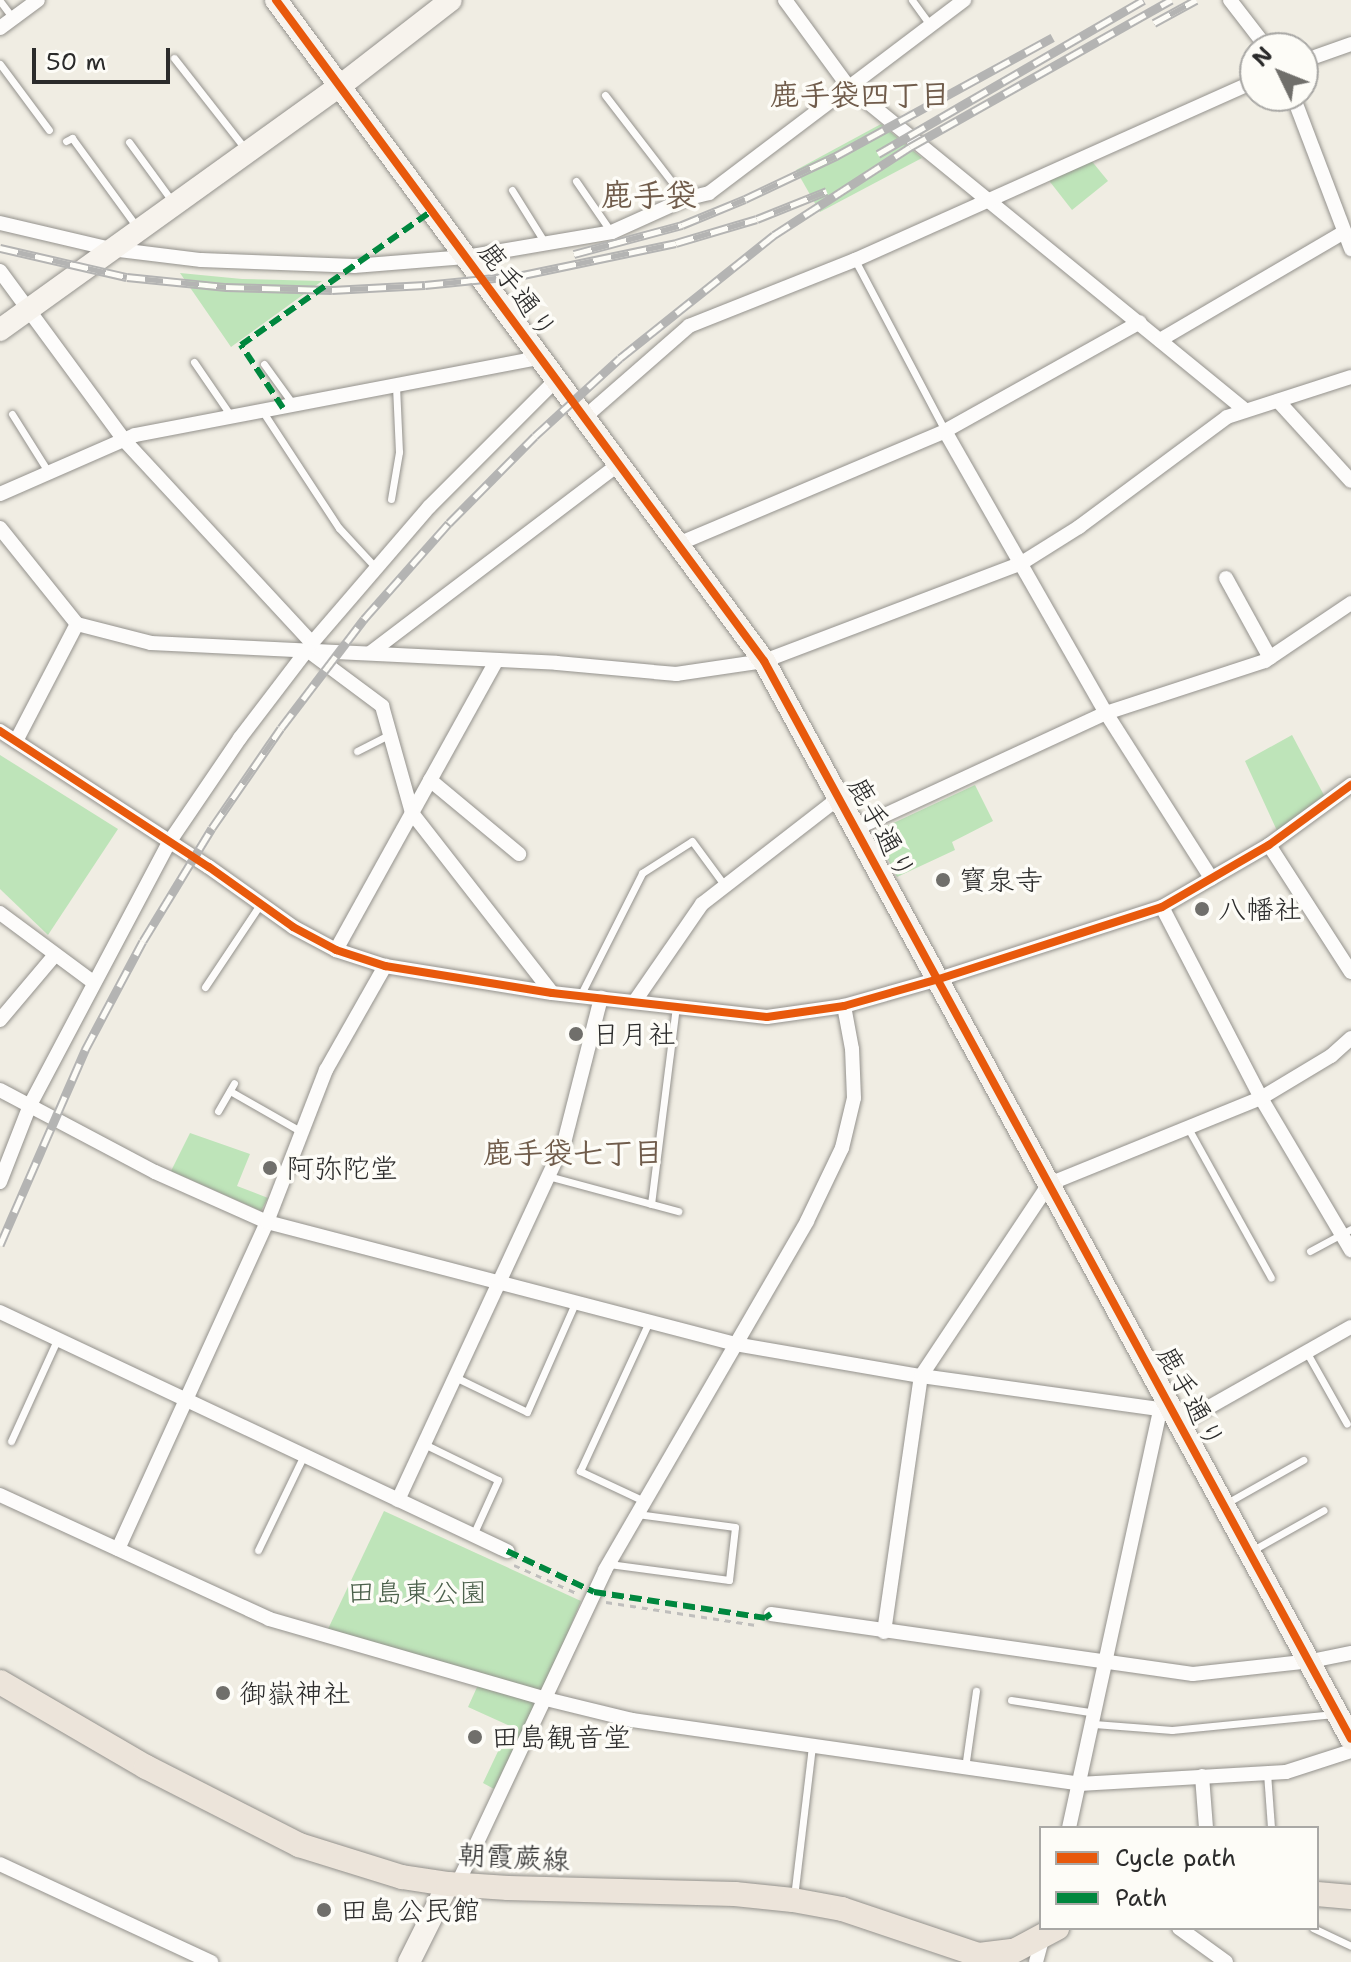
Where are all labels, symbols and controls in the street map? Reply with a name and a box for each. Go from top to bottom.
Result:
scale bar [36,32,174,82]
north arrow [1239,32,1319,112]
text: N [1246,40,1279,73]
text: 50 m [46,46,106,78]
district label: 鹿手袋四丁目 [770,77,950,113]
district label: 鹿手袋 [601,176,697,214]
street label: 鹿手通り [471,235,565,345]
street label: 鹿手通り [841,771,923,885]
place label: 寳泉寺 [959,863,1043,897]
marker: 寳泉寺 [934,871,952,889]
place label: 八幡社 [1218,892,1302,926]
marker: 八幡社 [1193,900,1211,918]
place label: 日月社 [592,1017,676,1051]
marker: 日月社 [567,1025,585,1043]
district label: 鹿手袋七丁目 [483,1135,663,1171]
place label: 阿弥陀堂 [286,1151,398,1185]
marker: 阿弥陀堂 [261,1159,279,1177]
street label: 鹿手通り [1150,1340,1232,1454]
park label: 田島東公園 [347,1575,487,1609]
place label: 御嶽神社 [239,1676,351,1710]
marker: 御嶽神社 [214,1684,232,1702]
place label: 田島観音堂 [491,1720,631,1754]
marker: 田島観音堂 [466,1728,484,1746]
legend [1039,1826,1319,1930]
street label: 朝霞蕨線 [457,1837,571,1877]
text: Cycle path [1115,1842,1236,1874]
text: Path [1115,1882,1167,1914]
place label: 田島公民館 [340,1893,480,1927]
marker: 田島公民館 [315,1901,333,1919]

